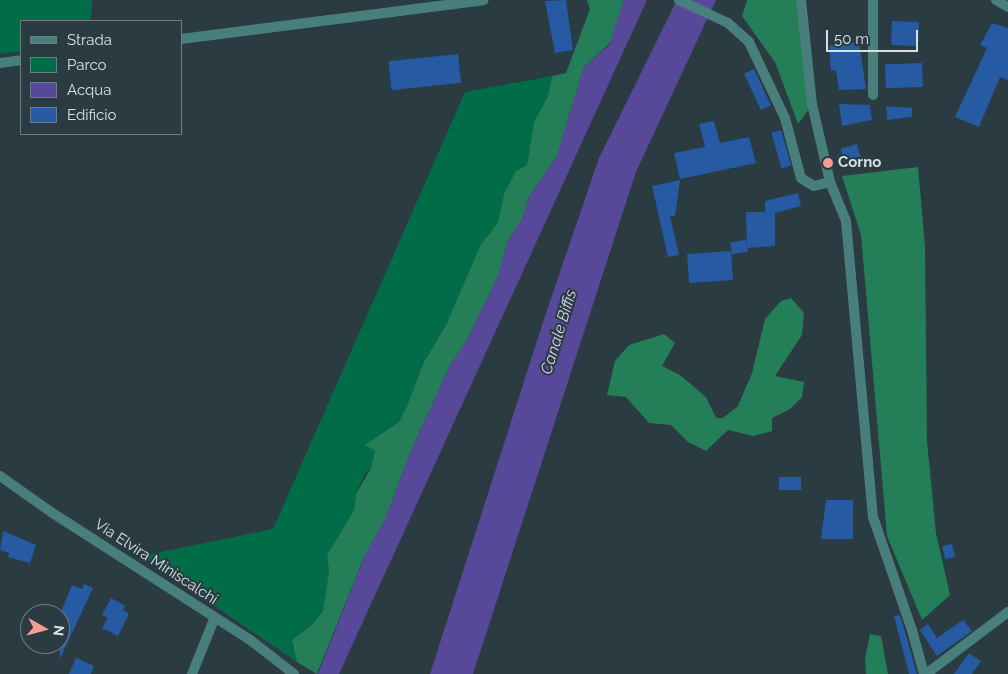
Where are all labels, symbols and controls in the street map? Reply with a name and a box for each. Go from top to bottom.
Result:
legend [20,20,182,135]
scale bar [828,20,920,52]
text: 50 m [834,30,869,48]
text: Strada [67,31,112,49]
text: Parco [67,56,107,74]
text: Acqua [67,81,111,99]
text: Edificio [67,106,117,124]
place label: Corno [838,154,881,172]
marker: Corno [822,157,834,169]
water label: Canale Biffis [537,287,581,377]
street label: Via Elvira Miniscalchi [91,515,221,609]
north arrow [20,604,70,654]
text: N [50,624,67,637]

